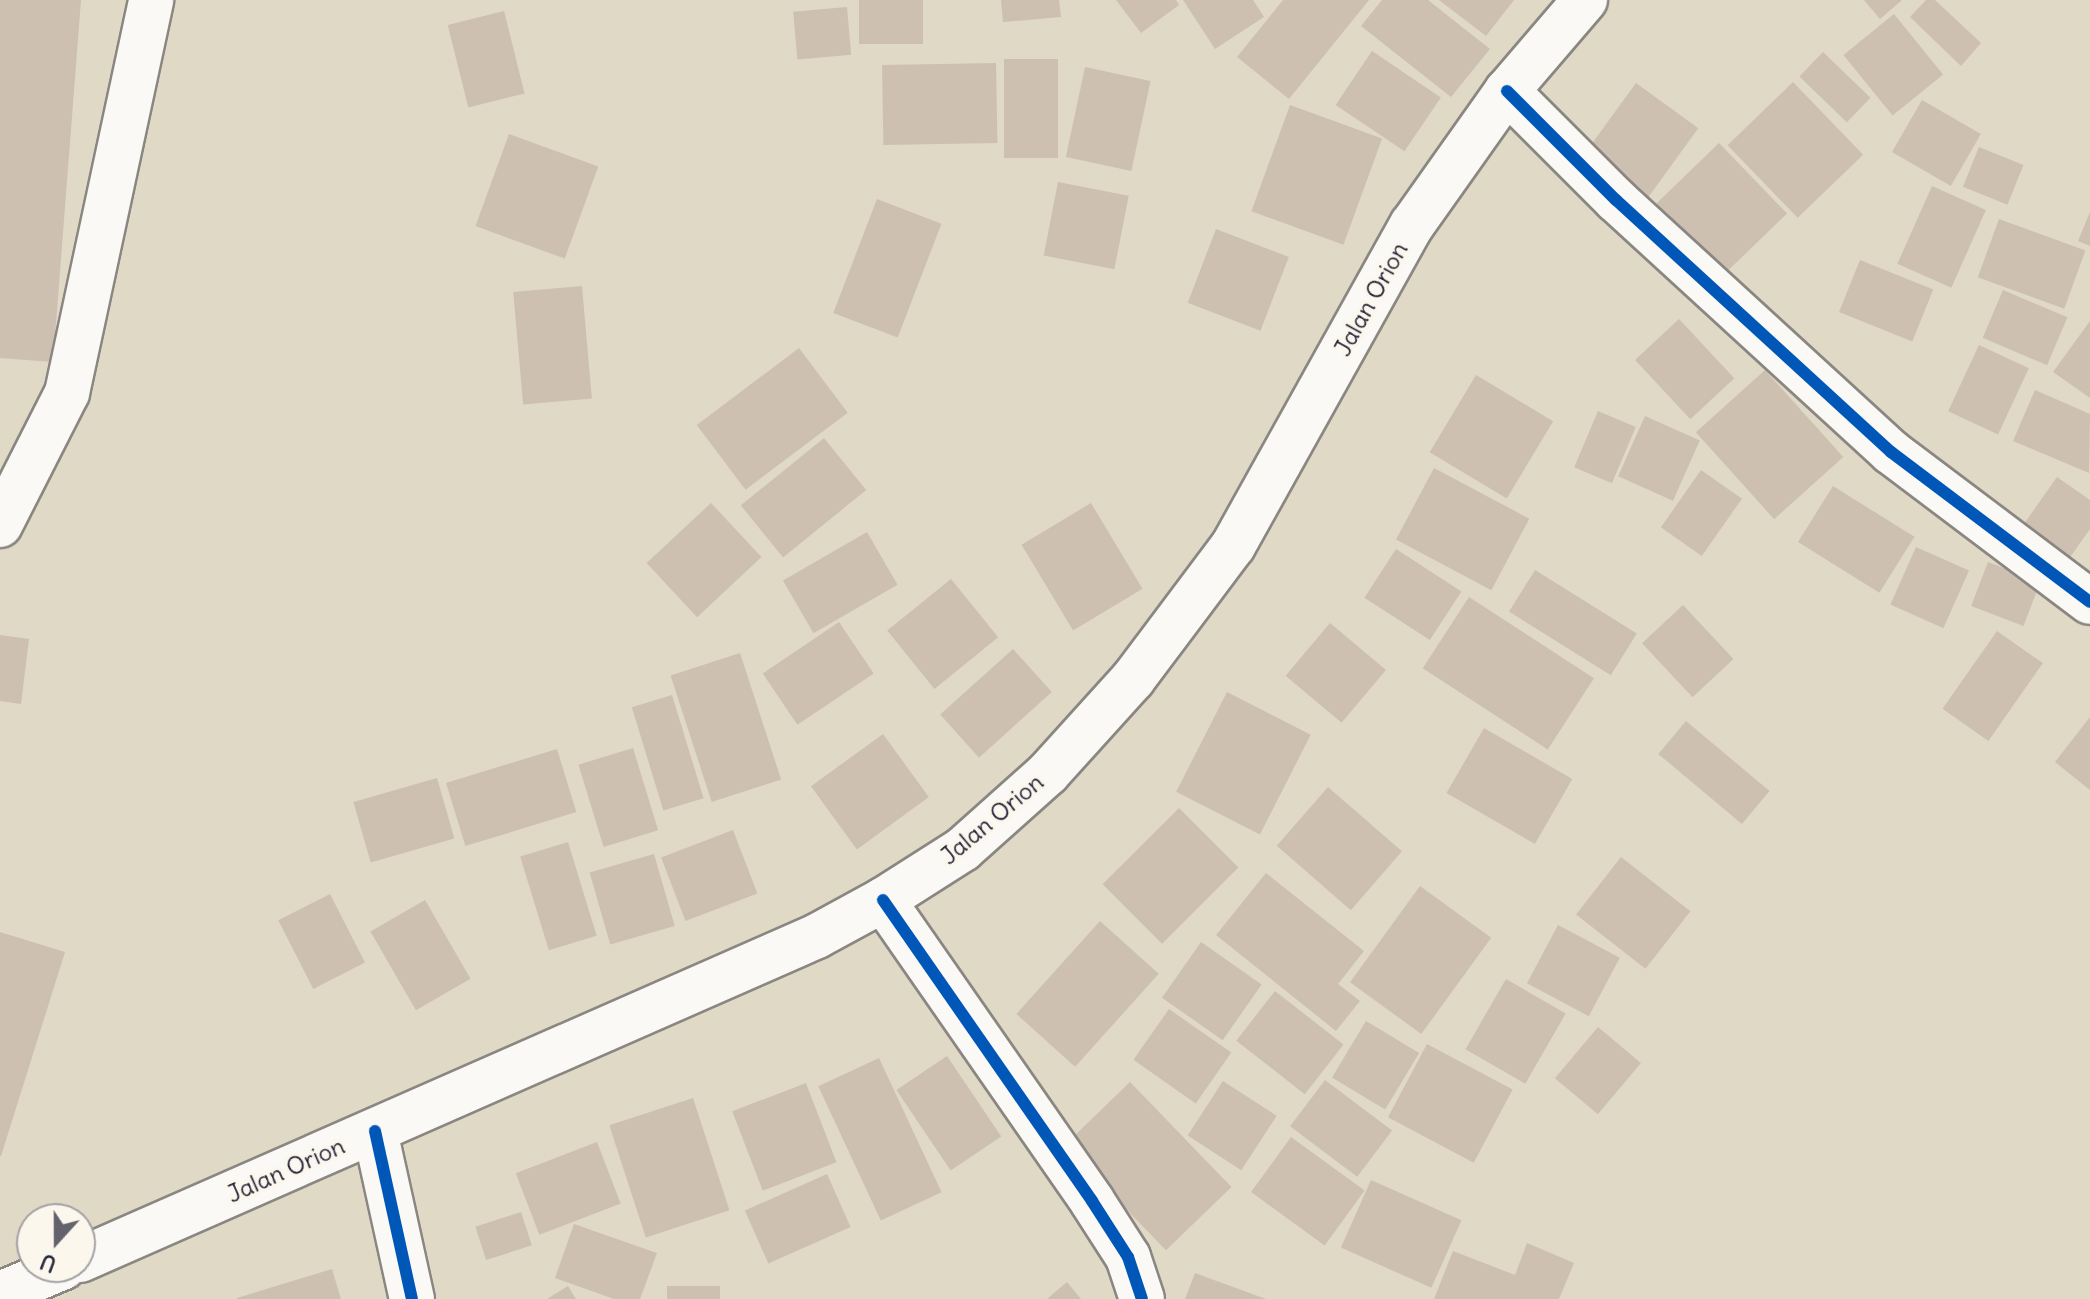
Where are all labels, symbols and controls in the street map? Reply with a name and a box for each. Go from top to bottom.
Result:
street label: Jalan Orion [1328,237,1414,361]
street label: Jalan Orion [935,768,1049,870]
street label: Jalan Orion [223,1131,349,1209]
north arrow [16,1203,96,1283]
text: U [36,1248,60,1279]

